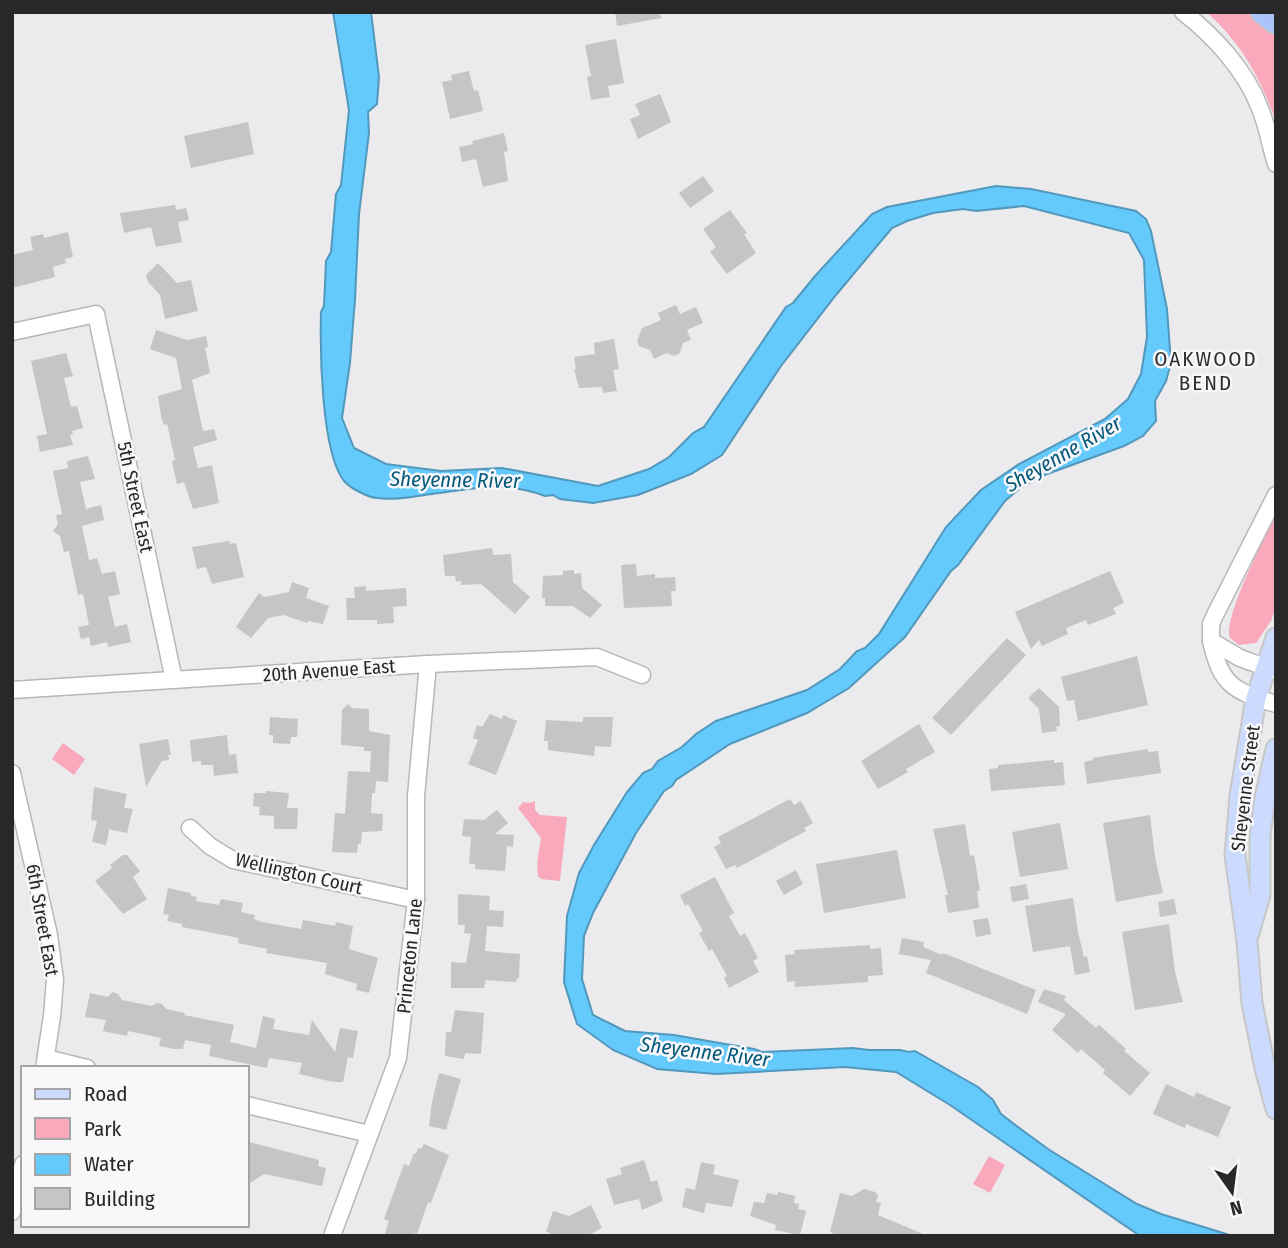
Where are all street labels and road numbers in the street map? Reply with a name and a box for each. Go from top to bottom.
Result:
street label: 5th Street East [113,440,159,555]
street label: 20th Avenue East [262,654,397,687]
street label: Sheyenne Street [1226,723,1265,853]
street label: Wellington Court [233,848,365,899]
street label: 6th Street East [21,862,64,979]
street label: Princeton Lane [392,897,427,1015]

